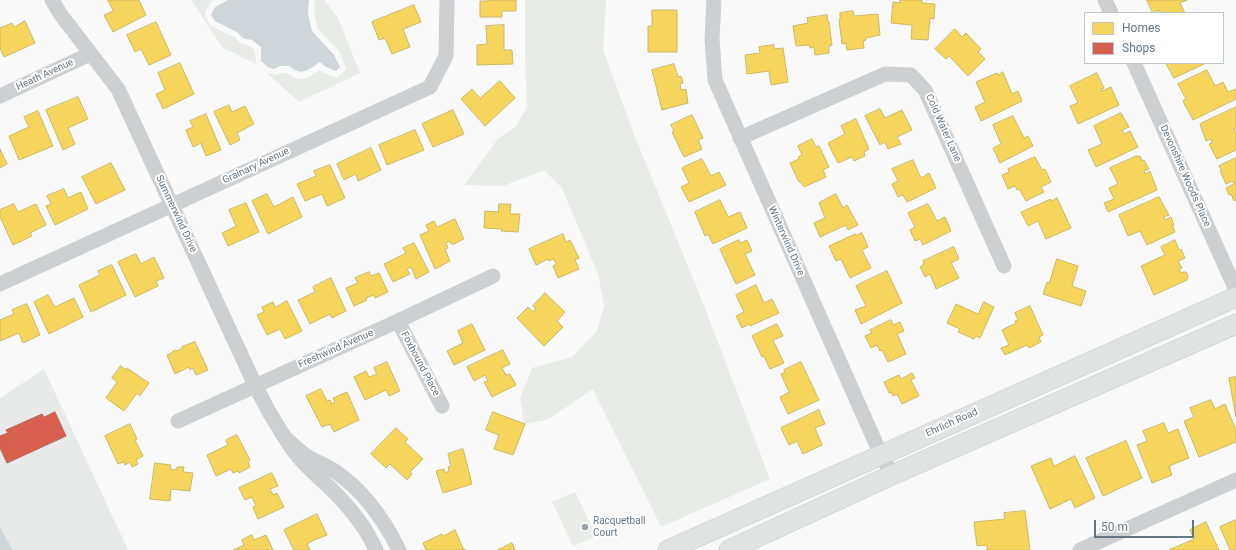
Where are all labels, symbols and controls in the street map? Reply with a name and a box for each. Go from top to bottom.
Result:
legend [1084,12,1224,64]
text: Homes [1122,21,1160,35]
text: Shops [1122,41,1156,55]
street label: Heath Avenue [14,56,76,94]
street label: Cold Water Lane [923,92,963,164]
street label: Devonshire Woods Place [1157,123,1213,229]
street label: Grainary Avenue [221,145,291,187]
street label: Summerwind Drive [153,173,199,255]
street label: Winterwind Drive [765,204,807,278]
street label: Freshwind Avenue [297,327,375,371]
street label: Foxhound Place [398,330,442,398]
street label: Ehrlich Road [924,406,980,440]
scale bar [1096,512,1196,538]
place label: Racquetball Court [593,515,646,538]
text: 50 m [1101,520,1128,534]
marker: Racquetball Court [580,522,590,532]

